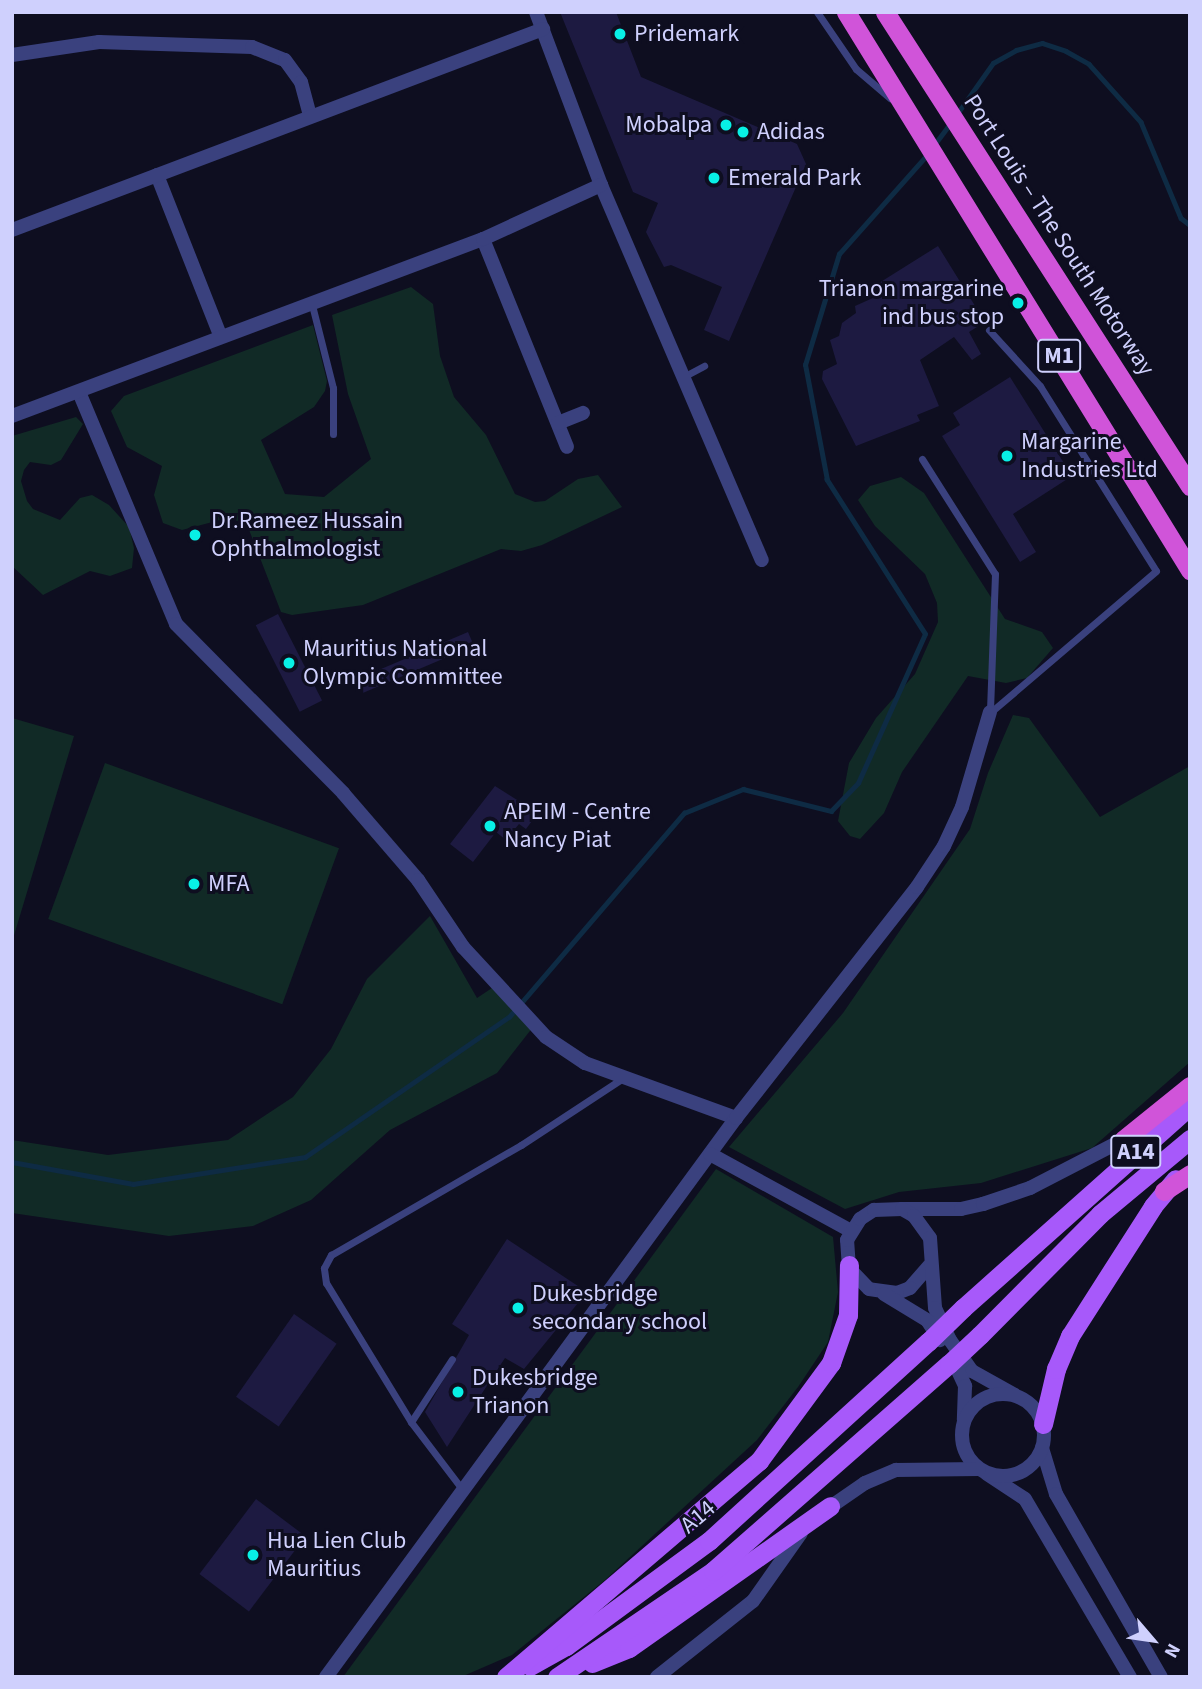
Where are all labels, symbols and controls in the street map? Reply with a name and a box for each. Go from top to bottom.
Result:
place label: Pridemark [634,20,739,48]
marker: Pridemark [612,26,628,42]
street label: Port Louis – The South Motorway [957,89,1161,381]
place label: Mobalpa [625,111,712,139]
marker: Mobalpa [718,117,734,133]
place label: Adidas [757,118,825,146]
marker: Adidas [735,124,751,140]
place label: Emerald Park [728,164,861,192]
marker: Emerald Park [706,170,722,186]
place label: Trianon margarine ind bus stop [819,275,1004,331]
marker: Trianon margarine ind bus stop [1010,295,1026,311]
road number: M1 [1036,336,1082,376]
place label: Margarine Industries Ltd [1021,428,1158,484]
marker: Margarine Industries Ltd [999,448,1015,464]
place label: Dr.Rameez Hussain Ophthalmologist [211,507,403,563]
marker: Dr.Rameez Hussain Ophthalmologist [185,525,205,545]
place label: Mauritius National Olympic Committee [303,635,503,691]
marker: Mauritius National Olympic Committee [281,655,297,671]
place label: APEIM - Centre Nancy Piat [504,798,651,854]
marker: APEIM - Centre Nancy Piat [482,818,498,834]
place label: MFA [208,870,249,898]
marker: MFA [186,876,202,892]
road number: A14 [1110,1133,1162,1172]
place label: Dukesbridge secondary school [532,1280,707,1336]
marker: Dukesbridge secondary school [510,1300,526,1316]
place label: Dukesbridge Trianon [472,1364,598,1420]
marker: Dukesbridge Trianon [450,1384,466,1400]
street label: A14 [675,1494,721,1540]
place label: Hua Lien Club Mauritius [267,1527,406,1583]
marker: Hua Lien Club Mauritius [245,1547,261,1563]
north arrow [1118,1605,1188,1675]
text: N [1157,1638,1187,1662]

